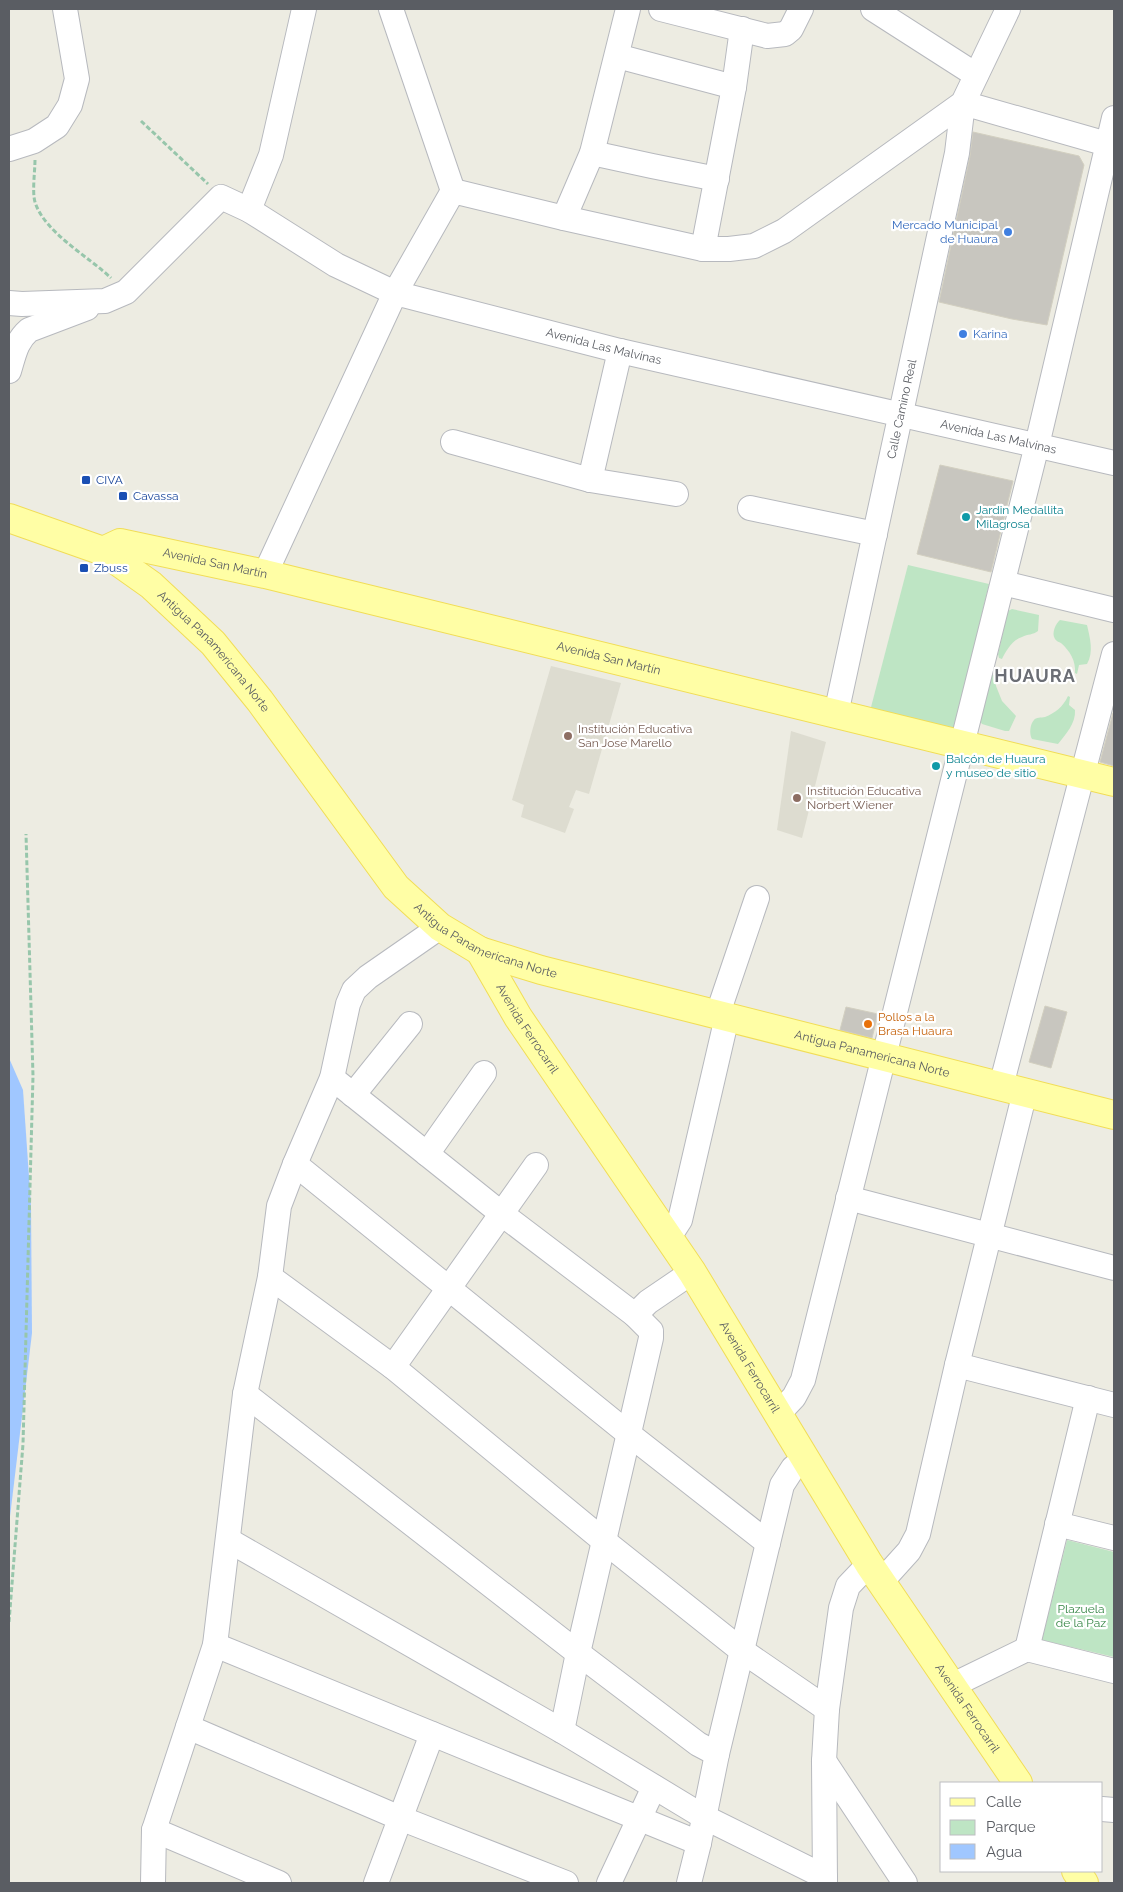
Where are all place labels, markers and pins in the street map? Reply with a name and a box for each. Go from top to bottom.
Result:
place label: Mercado Municipal de Huaura [892,218,999,246]
marker: Mercado Municipal de Huaura [1002,226,1014,238]
place label: Karina [973,327,1008,341]
marker: Karina [957,328,969,340]
place label: CIVA [96,473,123,487]
marker: CIVA [80,474,92,486]
place label: Cavassa [133,489,179,503]
marker: Cavassa [117,490,129,502]
place label: Jardin Medallita Milagrosa [976,503,1064,531]
marker: Jardin Medallita Milagrosa [960,511,972,523]
place label: Zbuss [94,561,128,575]
marker: Zbuss [78,562,90,574]
place label: Institución Educativa San Jose Marello [578,722,692,750]
marker: Institución Educativa San Jose Marello [562,730,574,742]
place label: Balcón de Huaura y museo de sitio [946,752,1045,780]
marker: Balcón de Huaura y museo de sitio [930,760,942,772]
place label: Institución Educativa Norbert Wiener [807,784,921,812]
marker: Institución Educativa Norbert Wiener [791,792,803,804]
place label: Pollos a la Brasa Huaura [878,1010,953,1038]
marker: Pollos a la Brasa Huaura [862,1018,874,1030]

